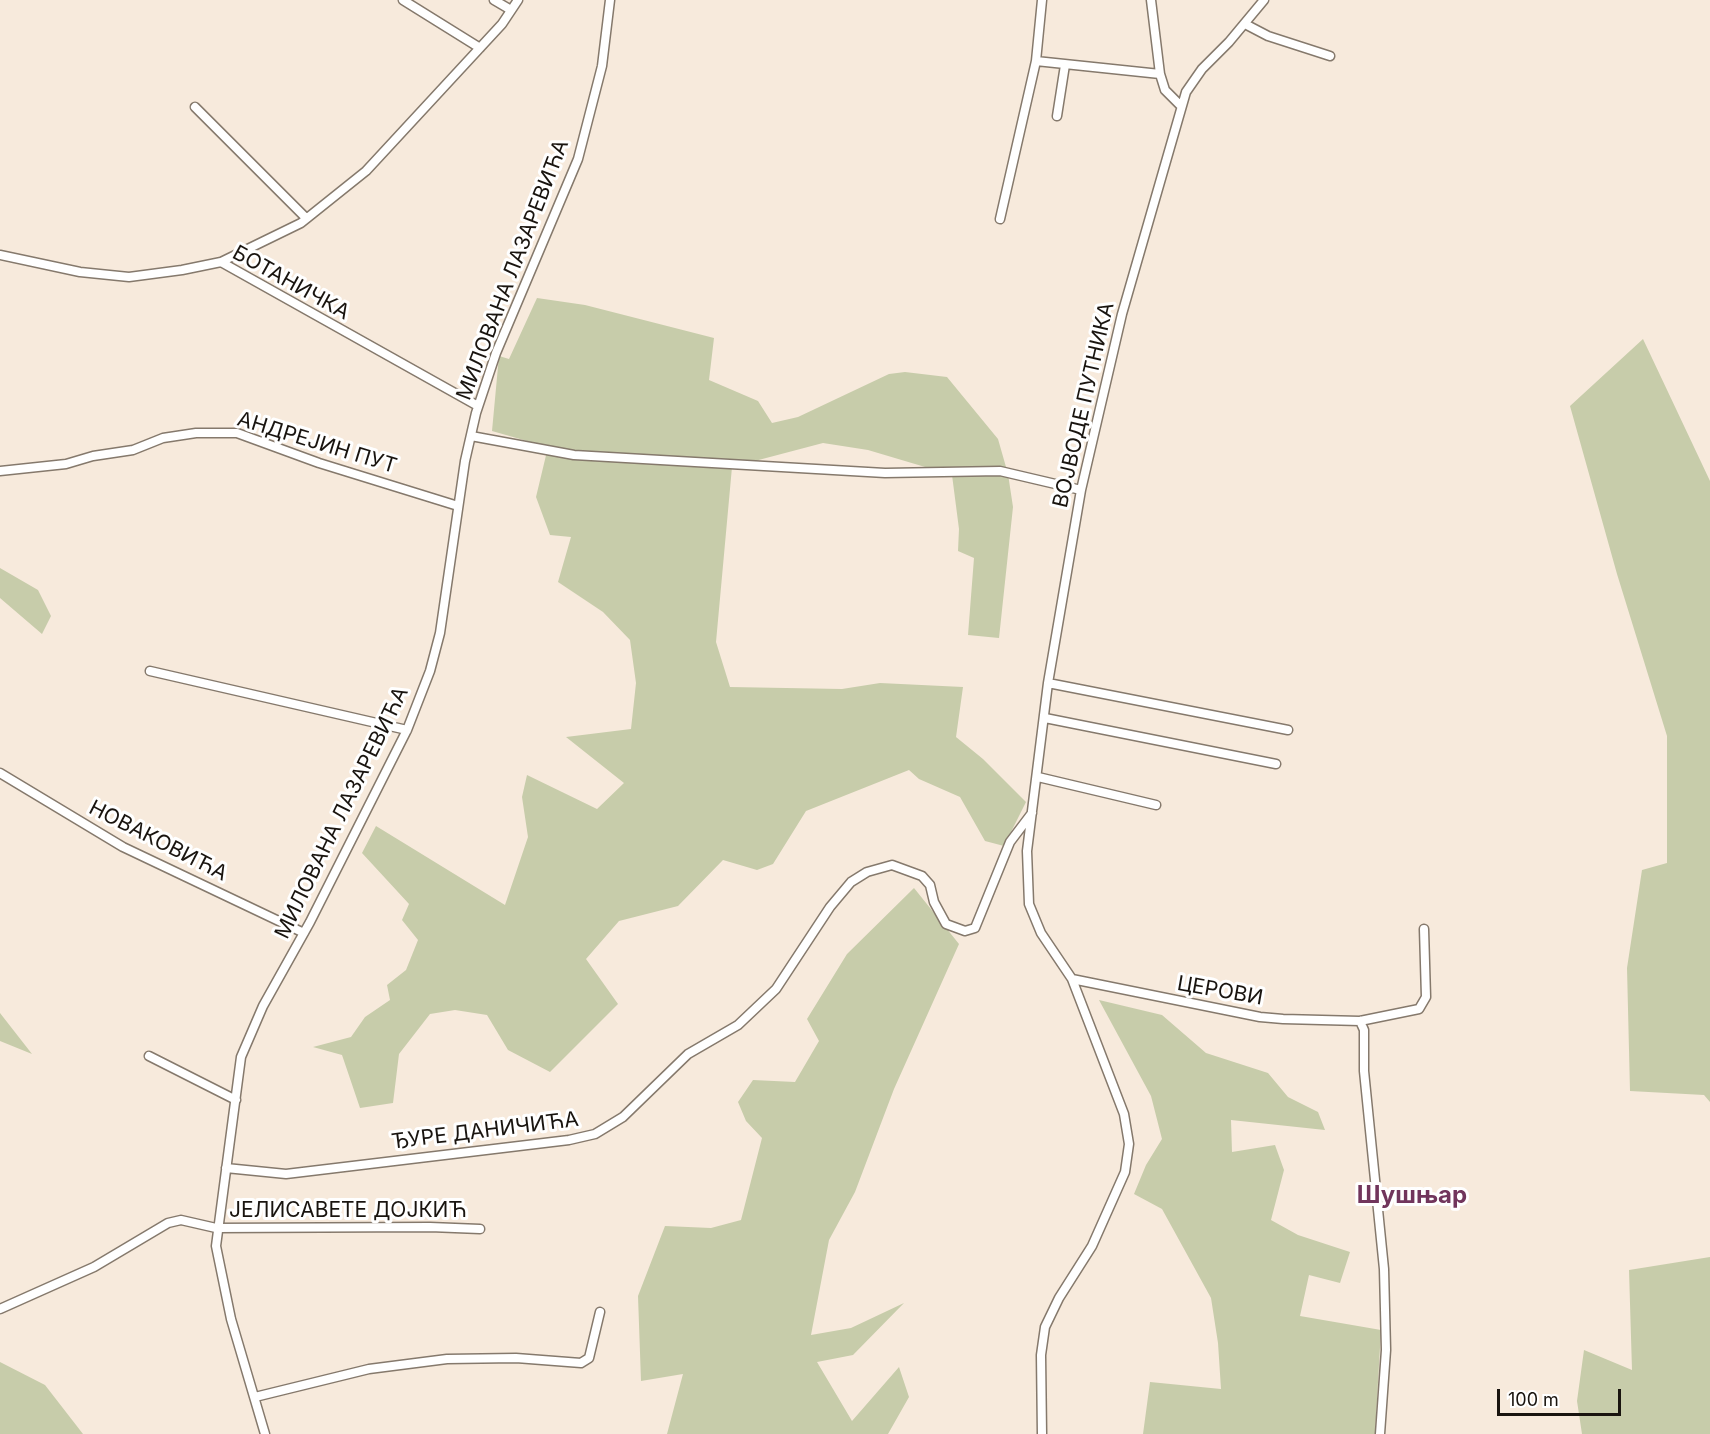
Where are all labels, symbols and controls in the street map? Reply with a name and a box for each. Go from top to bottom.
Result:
street label: МИЛОВАНА ЛАЗАРЕВИЋА [452,136,574,404]
street label: БОТАНИЧКА [228,240,354,326]
street label: ВОЈВОДЕ ПУТНИКА [1048,300,1120,510]
street label: АНДРЕЈИН ПУТ [234,407,400,479]
street label: МИЛОВАНА ЛАЗАРЕВИЋА [270,683,414,943]
street label: НОВАКОВИЋА [85,795,231,887]
street label: ЦЕРОВИ [1175,971,1265,1011]
street label: ЂУРЕ ДАНИЧИЋА [390,1107,580,1155]
district label: Шушњар [1357,1182,1467,1210]
street label: ЈЕЛИСАВЕТЕ ДОЈКИЋ [229,1198,467,1224]
scale bar [1500,1377,1624,1415]
text: 100 m [1508,1389,1559,1410]

